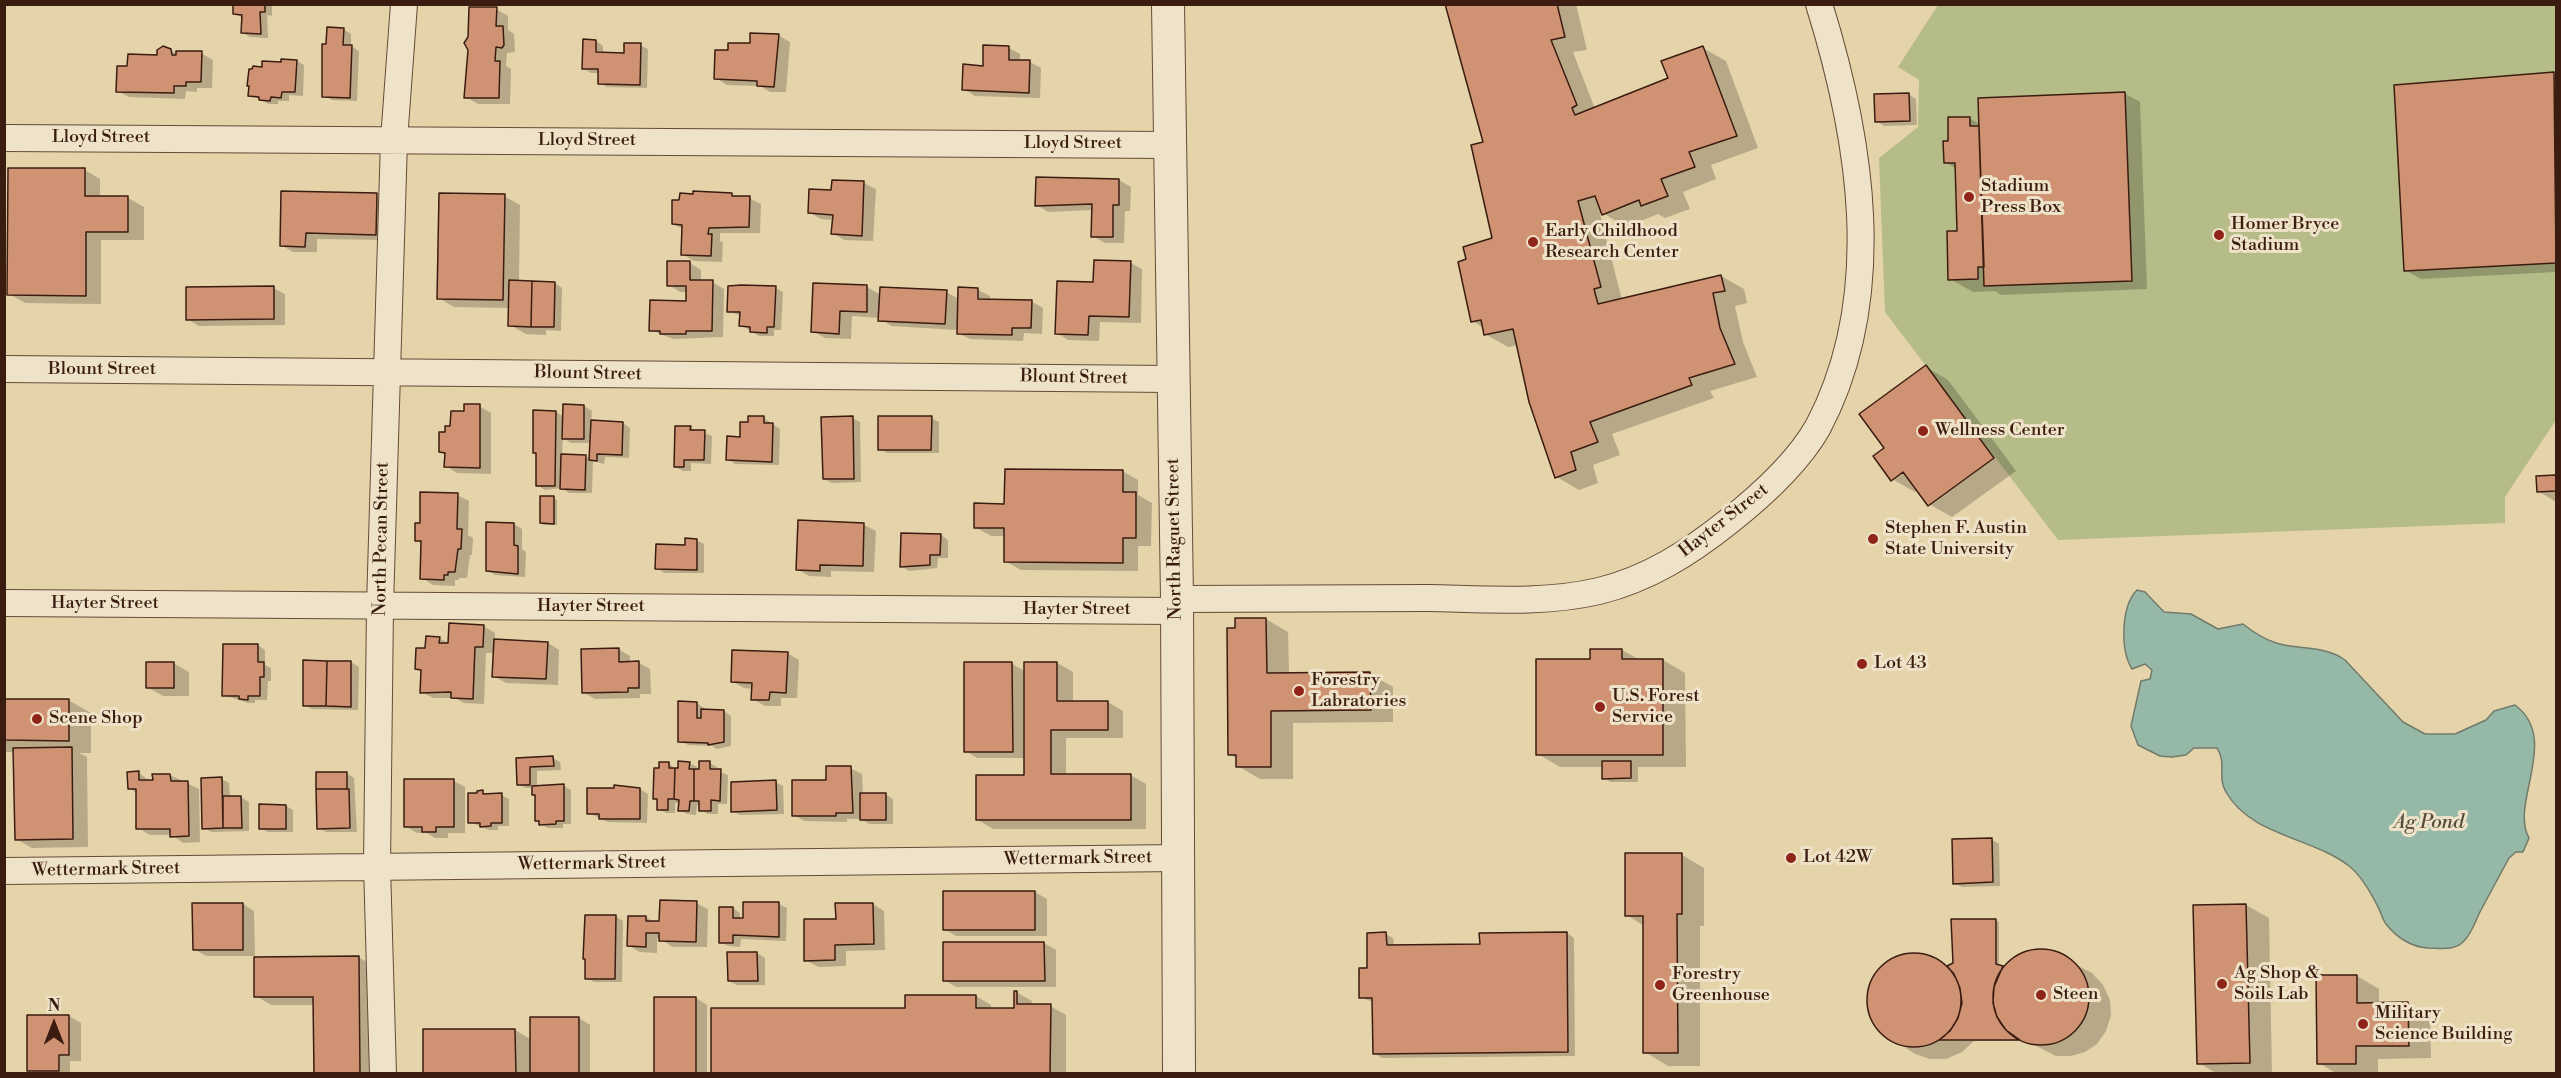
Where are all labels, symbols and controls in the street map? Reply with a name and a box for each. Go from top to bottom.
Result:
street label: Lloyd Street [52,127,150,149]
street label: Lloyd Street [538,130,636,152]
street label: Lloyd Street [1024,133,1122,155]
place label: Stadium Press Box [1981,176,2061,219]
marker: Stadium Press Box [1962,190,1976,204]
place label: Homer Bryce Stadium [2231,214,2339,256]
place label: Early Childhood Research Center [1545,221,1679,264]
marker: Homer Bryce Stadium [2212,228,2226,242]
marker: Early Childhood Research Center [1526,235,1540,249]
street label: Blount Street [48,359,156,381]
street label: Blount Street [534,362,642,386]
street label: Blount Street [1020,366,1128,390]
place label: Wellness Center [1935,420,2064,442]
marker: Wellness Center [1916,424,1930,438]
street label: North Raguet Street [1163,458,1187,620]
street label: North Pecan Street [370,462,394,616]
street label: Hayter Street [1675,479,1773,563]
place label: Stephen F. Austin State University [1885,518,2027,560]
marker: Stephen F. Austin State University [1866,532,1880,546]
street label: Hayter Street [51,593,159,615]
street label: Hayter Street [537,596,645,618]
street label: Hayter Street [1023,599,1131,621]
place label: Lot 43 [1874,653,1927,675]
marker: Lot 43 [1855,657,1869,671]
place label: Forestry Labratories [1311,670,1406,712]
marker: Forestry Labratories [1292,684,1306,698]
place label: U.S. Forest Service [1612,686,1700,728]
marker: U.S. Forest Service [1593,700,1607,714]
place label: Scene Shop [49,708,143,730]
marker: Scene Shop [30,712,44,726]
water label: Ag Pond [2394,811,2464,835]
street label: Wettermark Street [1004,847,1152,871]
place label: Lot 42W [1803,847,1872,869]
marker: Lot 42W [1784,851,1798,865]
street label: Wettermark Street [518,852,666,876]
street label: Wettermark Street [32,858,180,882]
place label: Ag Shop & Soils Lab [2234,963,2320,1006]
place label: Forestry Greenhouse [1672,964,1770,1006]
marker: Ag Shop & Soils Lab [2215,977,2229,991]
marker: Forestry Greenhouse [1653,978,1667,992]
place label: Steen [2053,984,2098,1006]
marker: Steen [2034,988,2048,1002]
north arrow [24,994,84,1054]
text: N [48,996,60,1016]
place label: Military Science Building [2375,1003,2512,1046]
marker: Military Science Building [2356,1017,2370,1031]

